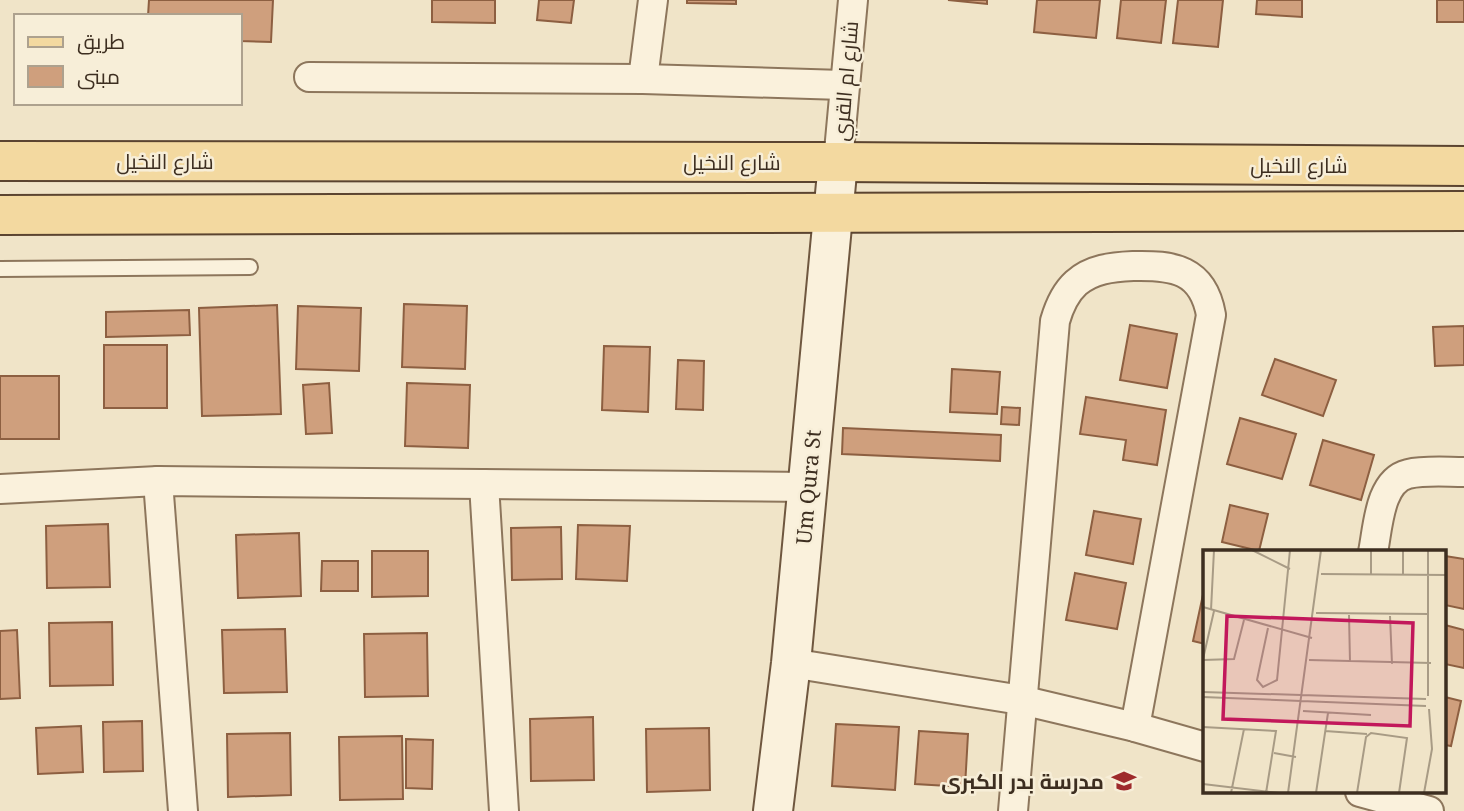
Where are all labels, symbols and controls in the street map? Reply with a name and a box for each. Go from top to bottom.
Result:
legend [14,14,242,105]
street label: شارع ام القري [826,20,867,142]
text: طريق [77,27,125,55]
text: مبنى [77,62,120,90]
street label: شارع النخيل [116,147,214,176]
street label: شارع النخيل [683,148,781,177]
street label: شارع النخيل [1250,151,1348,180]
street label: Um Qura St [789,429,827,545]
inset map [1203,550,1446,794]
place label: مدرسة بدر الكبرى [941,767,1104,795]
school or university icon: مدرسة بدر الكبرى [1110,767,1138,795]

